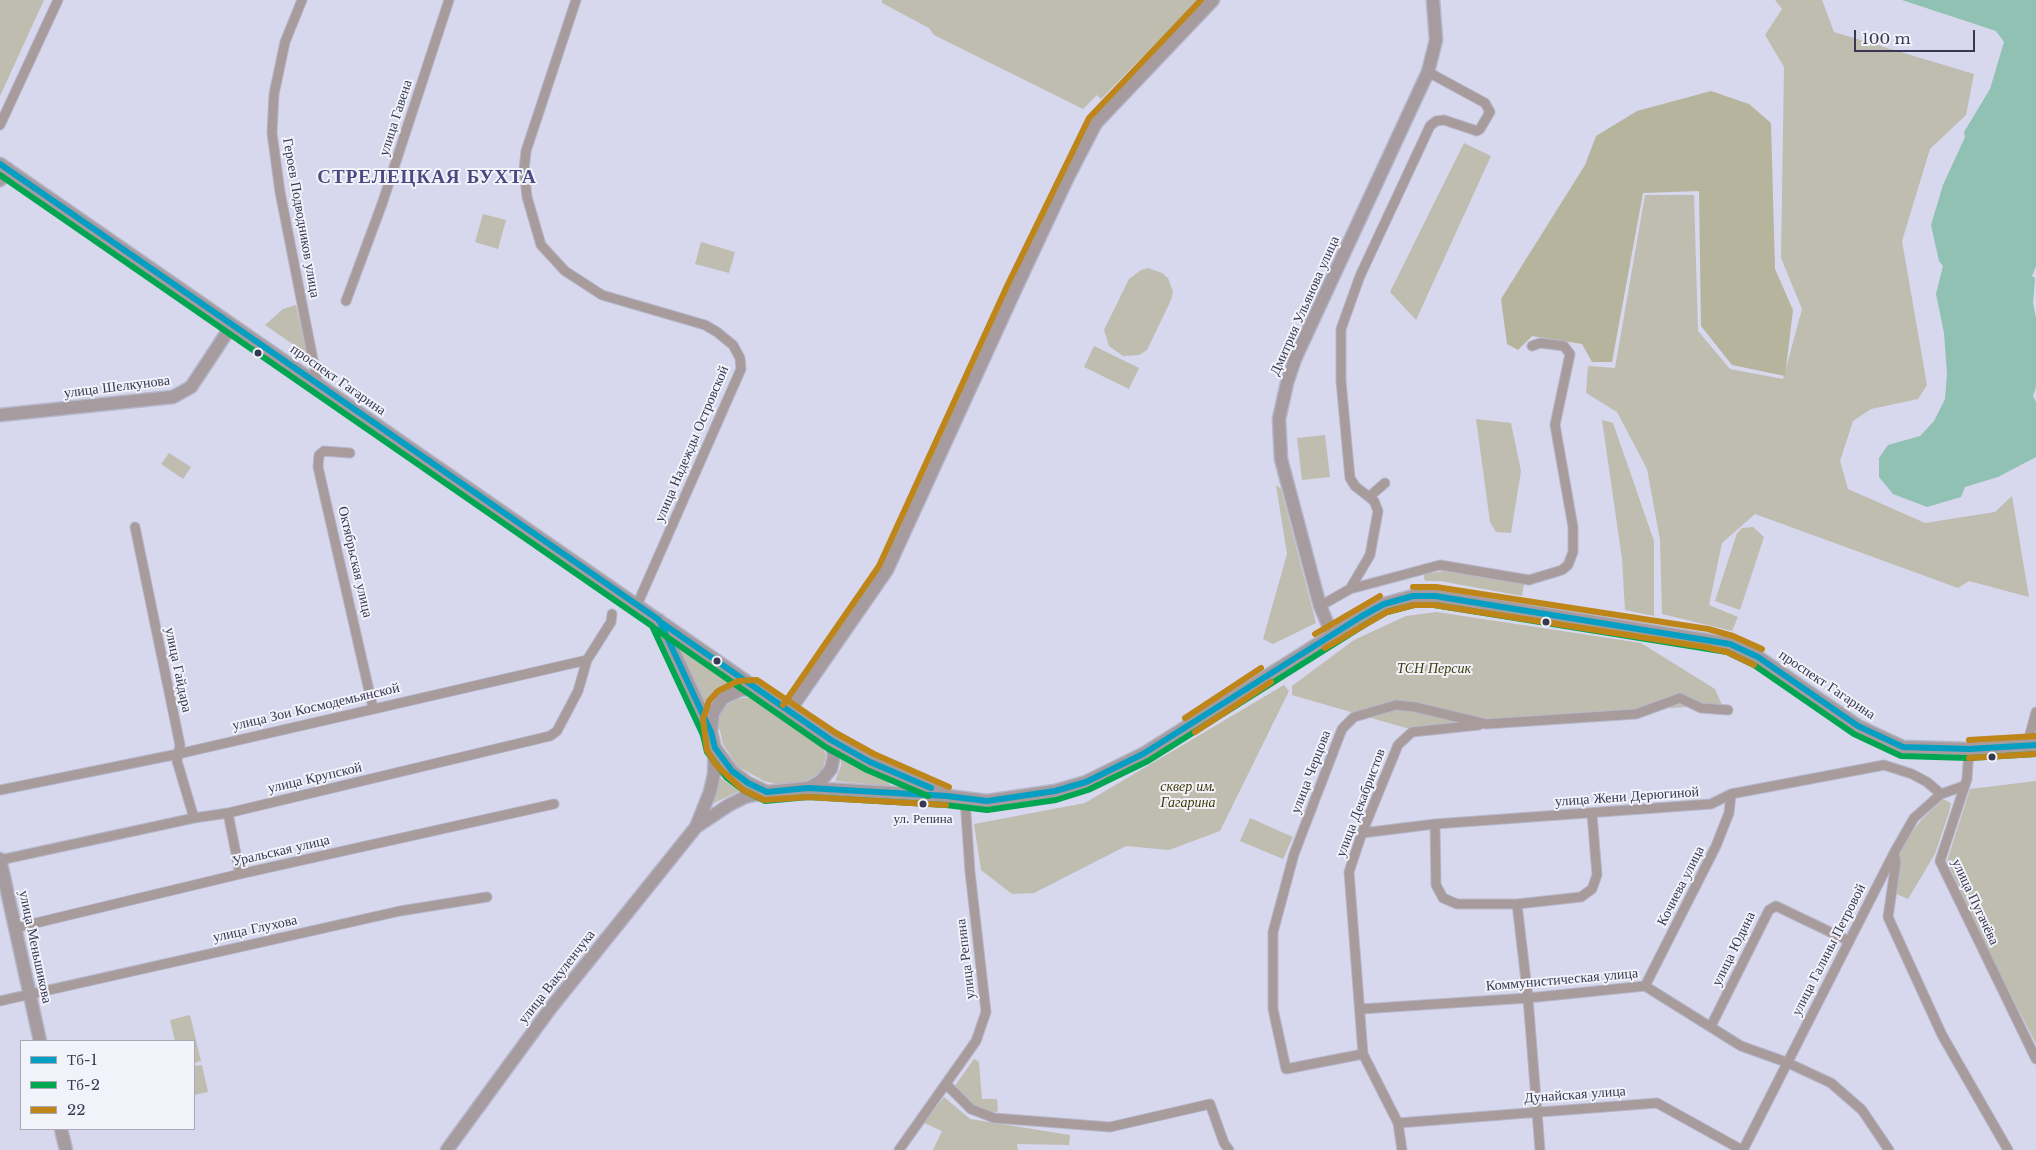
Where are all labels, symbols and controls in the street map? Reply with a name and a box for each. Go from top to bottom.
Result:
scale bar [1856,20,1977,52]
text: 100 m [1862,29,1911,48]
street label: улица Гавена [376,78,416,158]
street label: Героев Подводников улица [279,137,323,299]
district label: СТРЕЛЕЦКАЯ БУХТА [315,167,539,189]
street label: Дмитрия Ульянова улица [1267,234,1343,378]
street label: проспект Гагарина [287,341,389,419]
unlabelled marker [253,348,263,358]
street label: улица Надежды Островской [651,363,733,525]
street label: улица Шелкунова [63,372,171,402]
street label: Октябрьская улица [334,505,376,619]
unlabelled marker [1541,617,1551,627]
street label: улица Гайдара [161,626,195,714]
street label: проспект Гагарина [1776,647,1878,723]
unlabelled marker [712,656,722,666]
park label: ТСН Персик [1397,661,1471,677]
street label: улица Зои Космодемьянской [231,680,401,734]
street label: улица Черцова [1287,728,1335,816]
street label: улица Декабристов [1333,746,1389,860]
unlabelled marker [1987,752,1997,762]
street label: улица Крупской [266,759,364,797]
park label: сквер им. Гагарина [1160,779,1216,812]
street label: улица Жени Дерюгиной [1554,784,1700,810]
marker: ул. Репина [918,799,928,809]
place label: ул. Репина [893,811,953,827]
street label: Уральская улица [231,832,331,870]
street label: Кочиева улица [1654,843,1708,929]
street label: улица Пугачёва [1948,856,2002,948]
street label: улица Галины Петровой [1788,881,1870,1019]
street label: улица Меньшикова [15,889,55,1005]
street label: улица Юдина [1709,909,1759,989]
street label: улица Глухова [211,912,299,946]
street label: улица Репина [953,918,979,1000]
street label: улица Вакуленчука [515,927,599,1027]
street label: Коммунистическая улица [1485,965,1639,995]
legend [20,1040,195,1130]
text: Тб-1 [67,1050,97,1069]
text: Тб-2 [67,1075,100,1094]
street label: Дунайская улица [1524,1083,1626,1107]
text: 22 [67,1100,85,1119]

